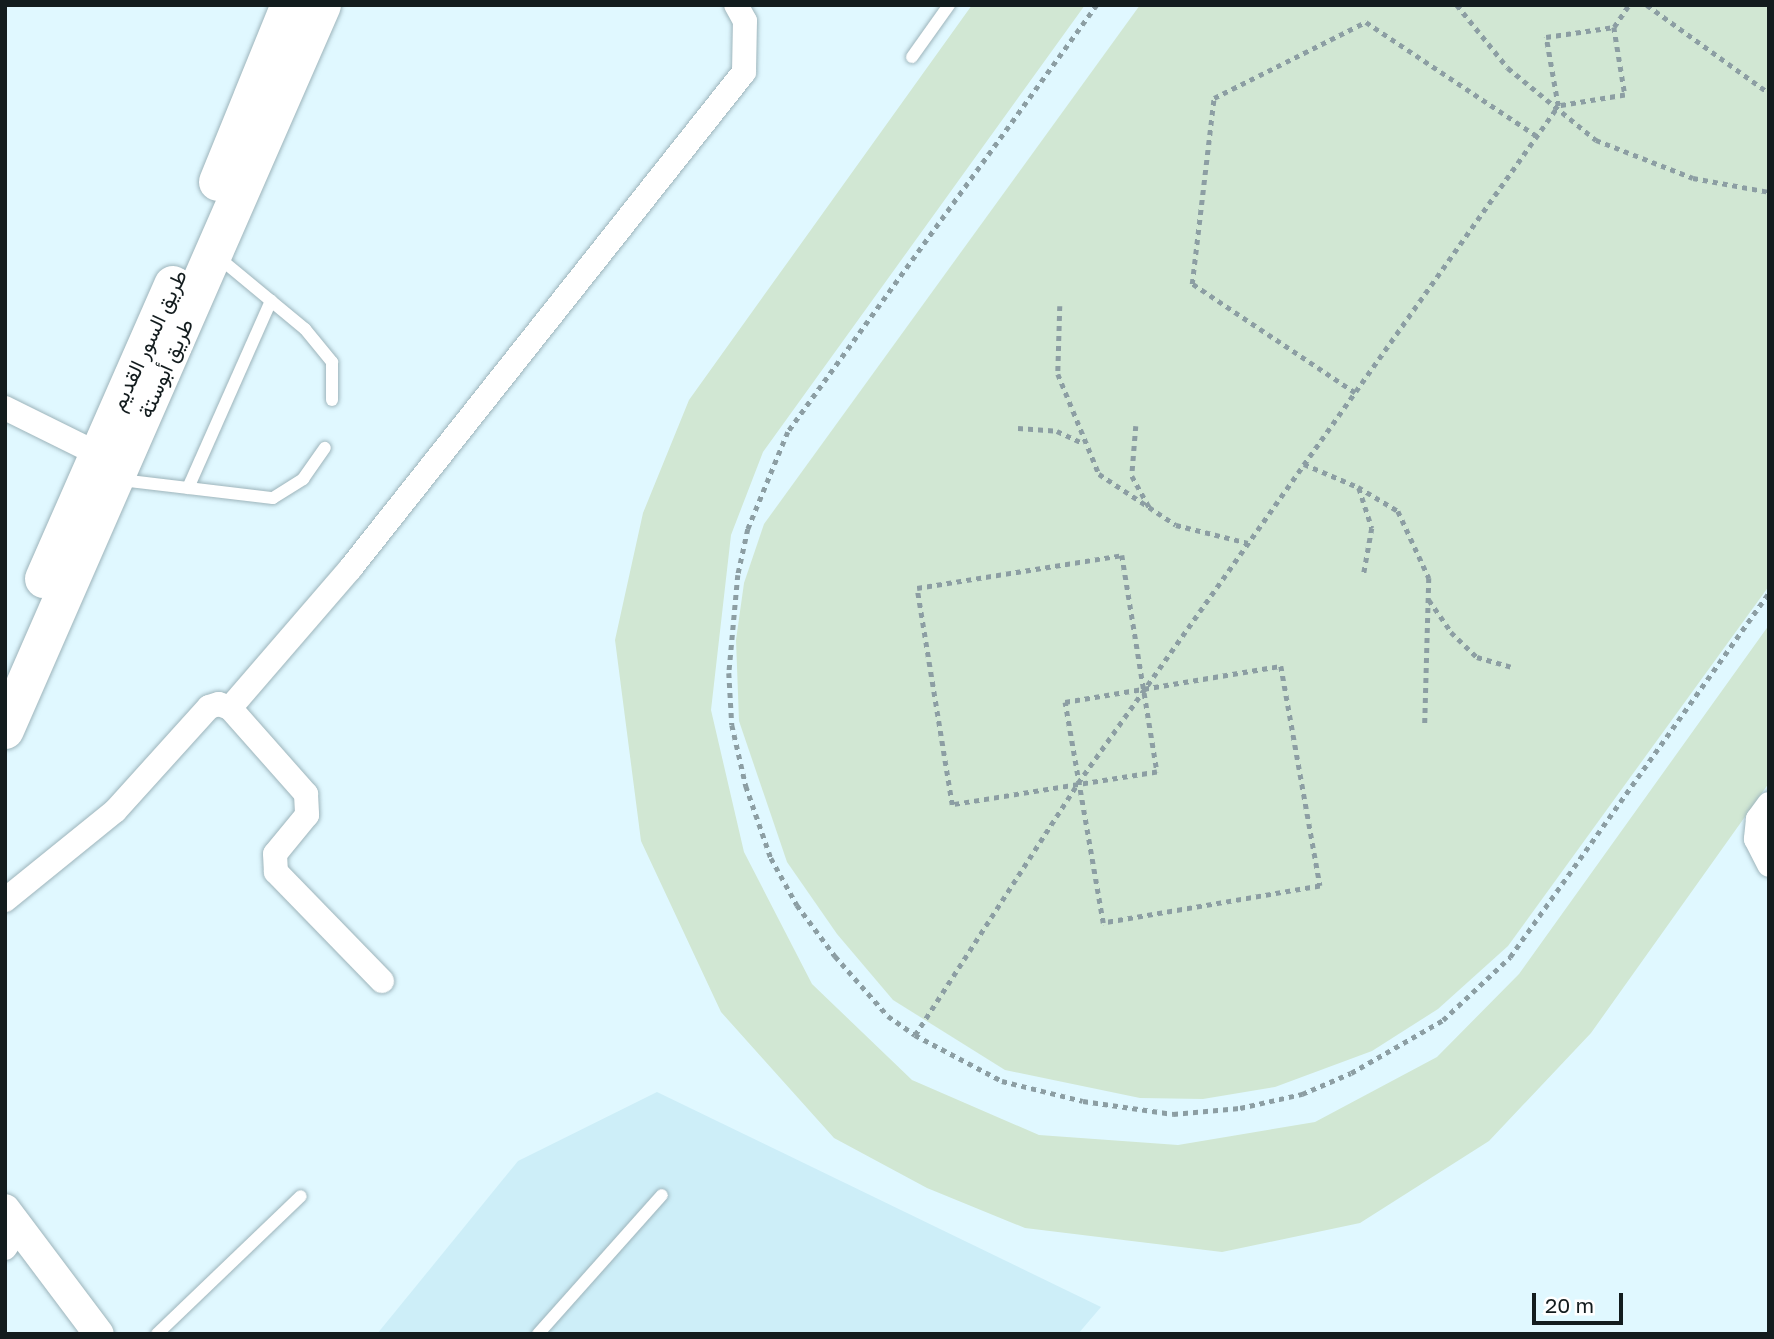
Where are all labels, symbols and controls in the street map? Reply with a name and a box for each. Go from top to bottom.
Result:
street label: طريق السور القديم [104,266,192,414]
street label: طريق أبوستة [132,315,198,421]
scale bar [1536,1280,1627,1324]
text: 20 m [1545,1292,1594,1318]

